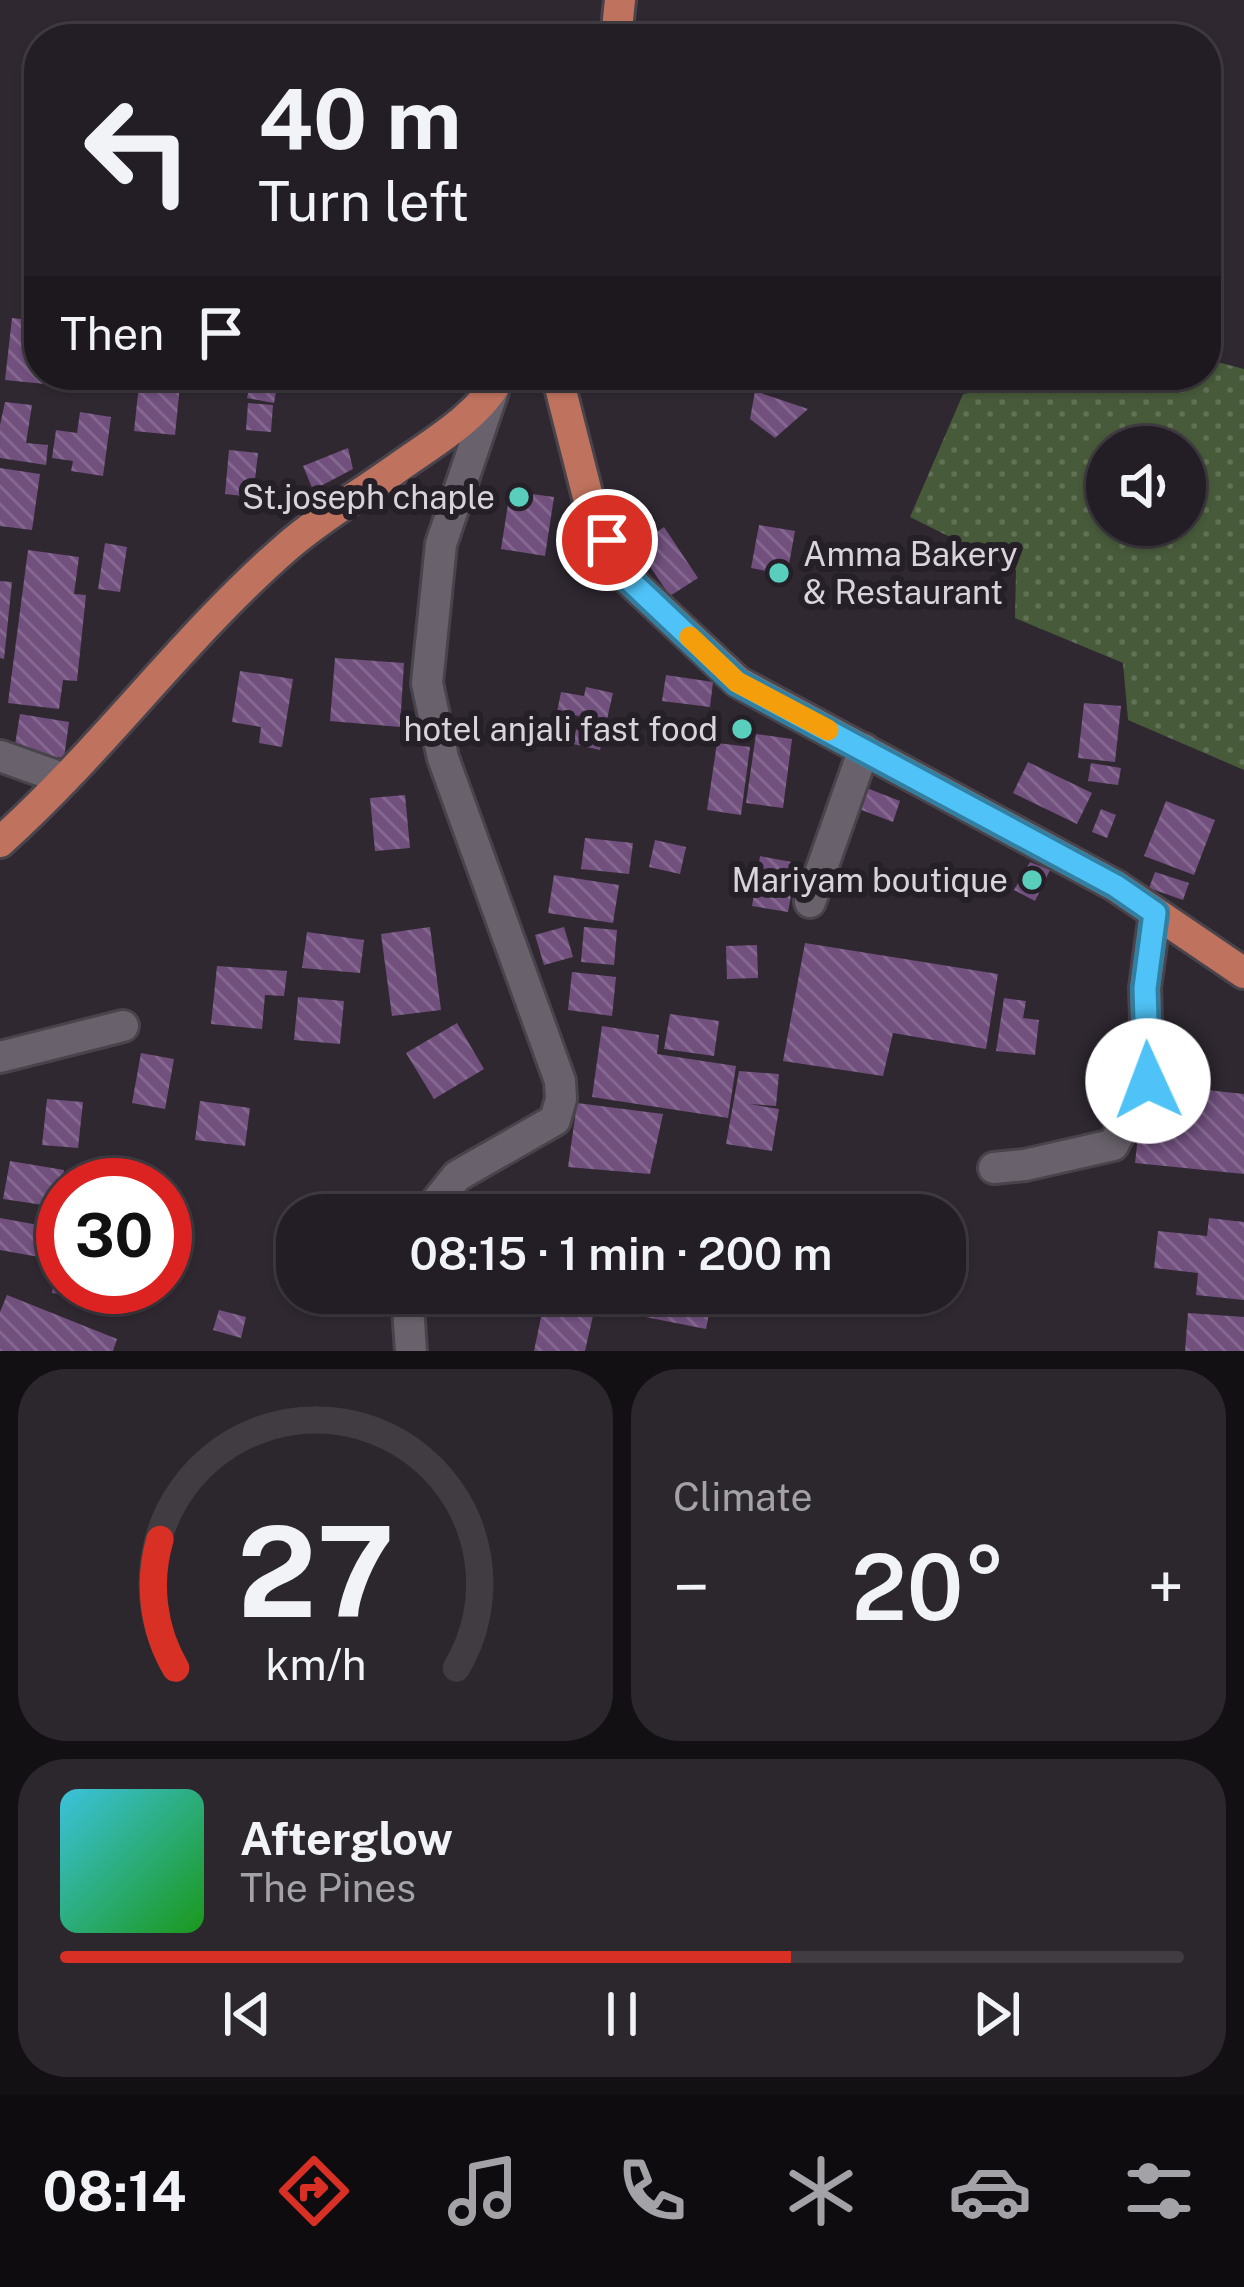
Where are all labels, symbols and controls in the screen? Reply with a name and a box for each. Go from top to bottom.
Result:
text: 40 m [258,69,461,168]
icon: left [60,72,216,228]
text: Turn left [258,170,469,233]
icon: arrive [188,300,254,366]
text: Then [60,307,164,360]
map controls [1086,426,1206,546]
button: sound [1086,426,1206,546]
place label: St.joseph chaple [242,478,495,516]
marker: St.joseph chaple [506,484,532,510]
pin [556,489,658,591]
icon: arrive [574,507,640,573]
place label: Amma Bakery & Restaurant [803,535,1018,611]
marker: Amma Bakery & Restaurant [766,560,792,586]
place label: hotel anjali fast food [403,710,718,748]
marker: hotel anjali fast food [729,716,755,742]
place label: Mariyam boutique [732,861,1008,899]
marker: Mariyam boutique [1019,867,1045,893]
position arrow [1085,1018,1211,1144]
speed limit sign: 30 [36,1158,192,1314]
text: 08:15 · 1 min · 200 m [410,1227,832,1280]
text: Climate [673,1474,813,1520]
text: 27 [237,1498,394,1645]
text: 20° [851,1534,1006,1640]
text: − [673,1548,710,1626]
text: + [1147,1548,1184,1626]
text: km/h [265,1639,366,1690]
text: Afterglow [240,1812,453,1865]
text: The Pines [240,1865,416,1911]
icon: previous [214,1981,280,2047]
icon: pause [589,1981,655,2047]
icon: next [964,1981,1030,2047]
icon: directions [272,2149,356,2233]
icon: music [441,2149,525,2233]
icon: phone [610,2149,694,2233]
icon: climate [779,2149,863,2233]
icon: car [948,2149,1032,2233]
icon: filters [1117,2149,1201,2233]
text: 08:14 [43,2160,187,2223]

